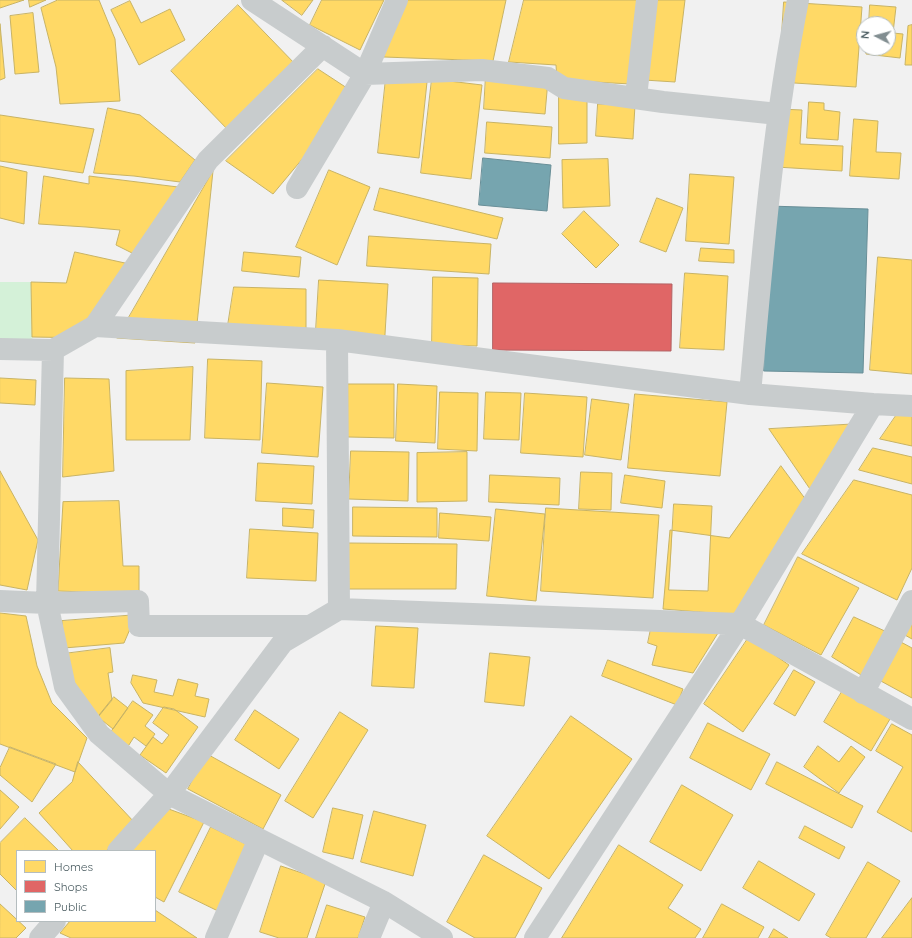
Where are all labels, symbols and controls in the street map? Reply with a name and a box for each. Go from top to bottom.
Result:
north arrow [856,16,896,56]
text: N [858,30,872,40]
legend [16,850,156,922]
text: Homes [54,859,93,874]
text: Shops [54,879,88,894]
text: Public [54,899,87,914]

